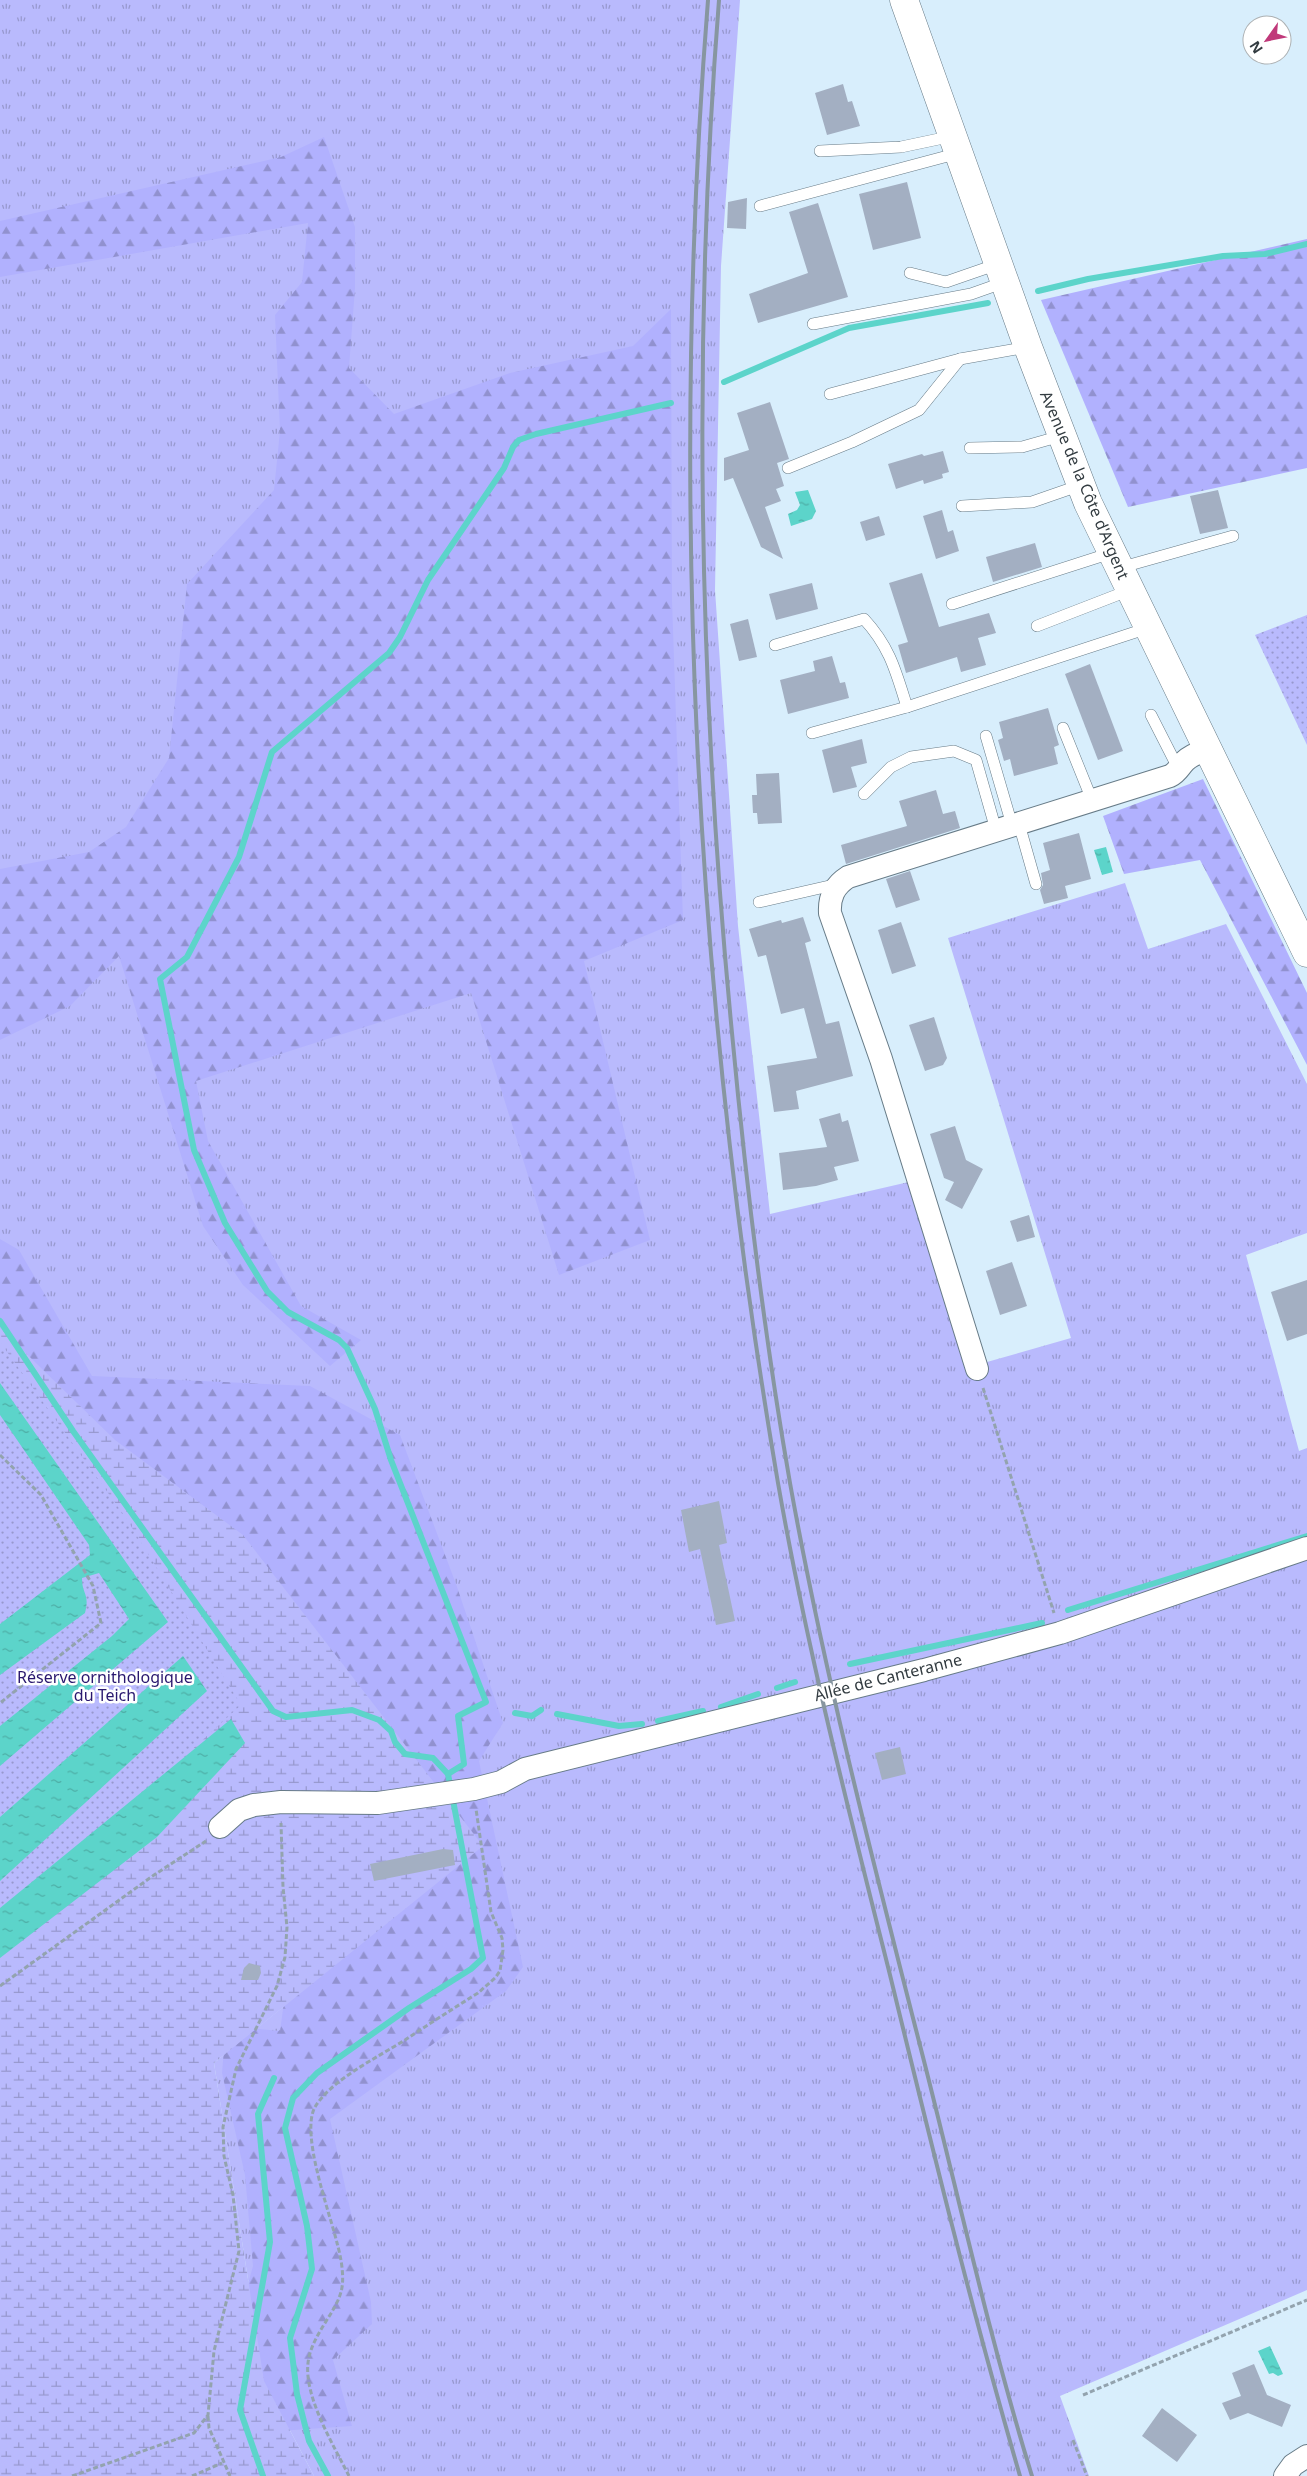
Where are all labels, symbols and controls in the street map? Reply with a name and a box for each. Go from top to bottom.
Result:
north arrow [1242,15,1292,65]
text: N [1245,37,1267,57]
street label: Avenue de la Côte d'Argent [1035,387,1135,583]
street label: Allée de Canteranne [812,1648,964,1706]
park label: Réserve ornithologique du Teich [17,1666,193,1706]

